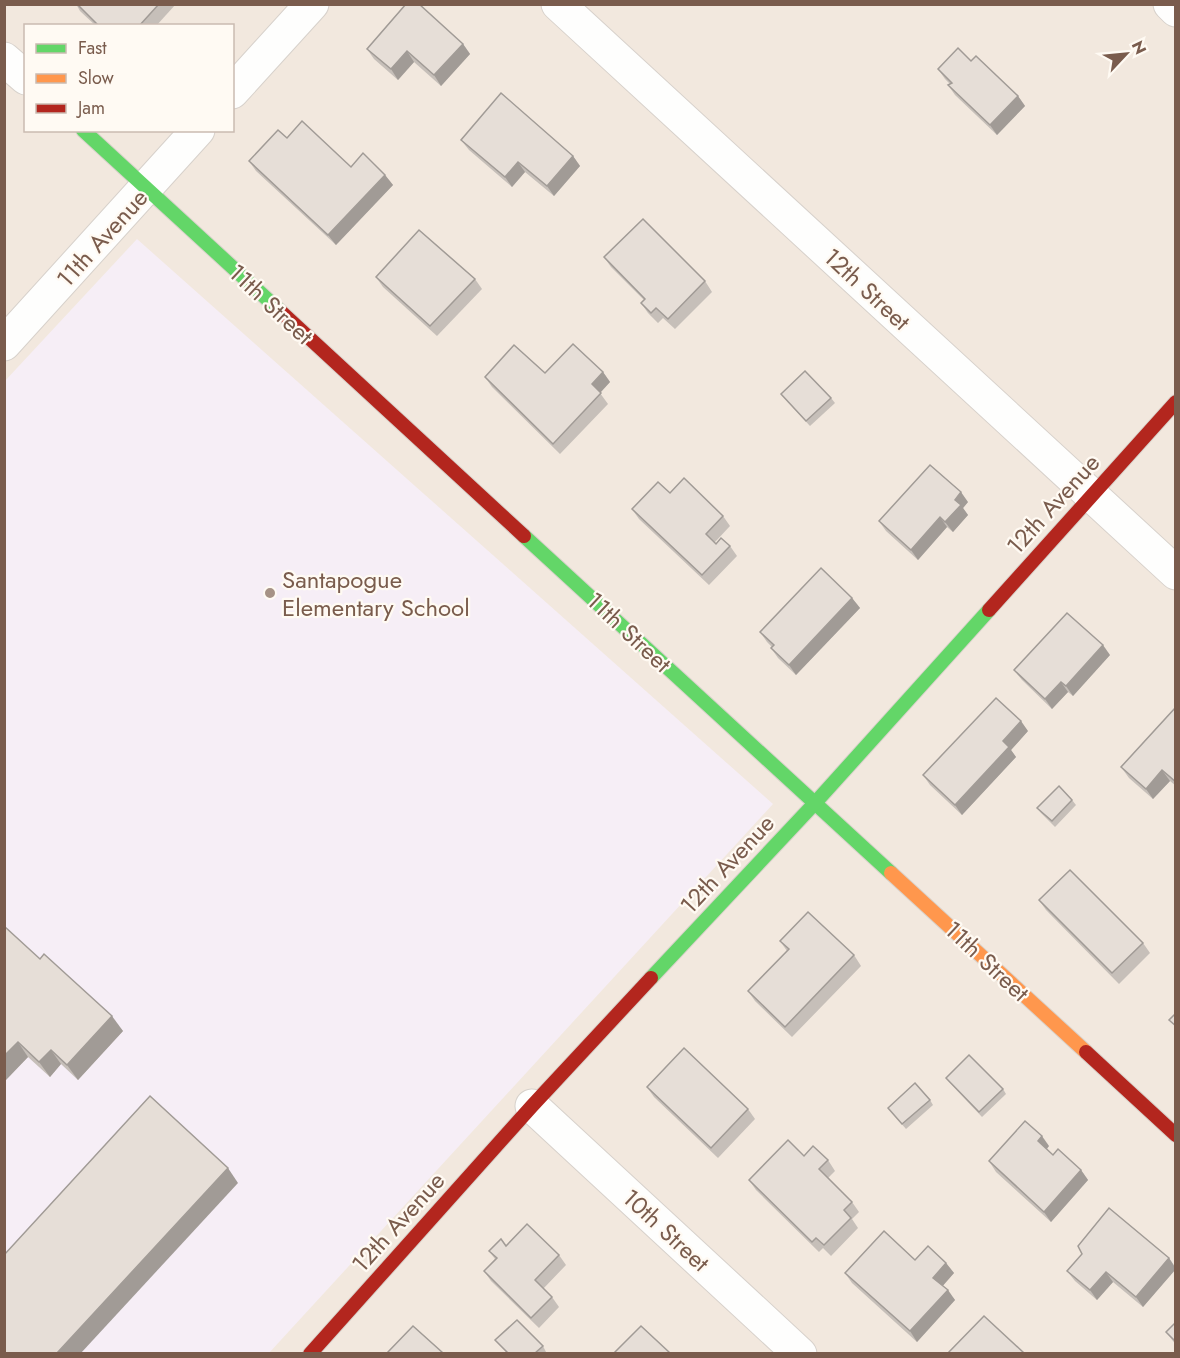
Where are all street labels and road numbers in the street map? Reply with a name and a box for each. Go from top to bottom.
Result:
street label: 11th Avenue [48,181,156,295]
street label: 12th Street [816,240,918,339]
street label: 11th Street [221,256,321,353]
street label: 12th Avenue [998,446,1108,562]
street label: 11th Street [579,584,679,681]
street label: 12th Avenue [672,806,782,922]
street label: 11th Street [937,913,1037,1010]
street label: 12th Avenue [343,1164,453,1280]
street label: 10th Street [615,1180,718,1280]

